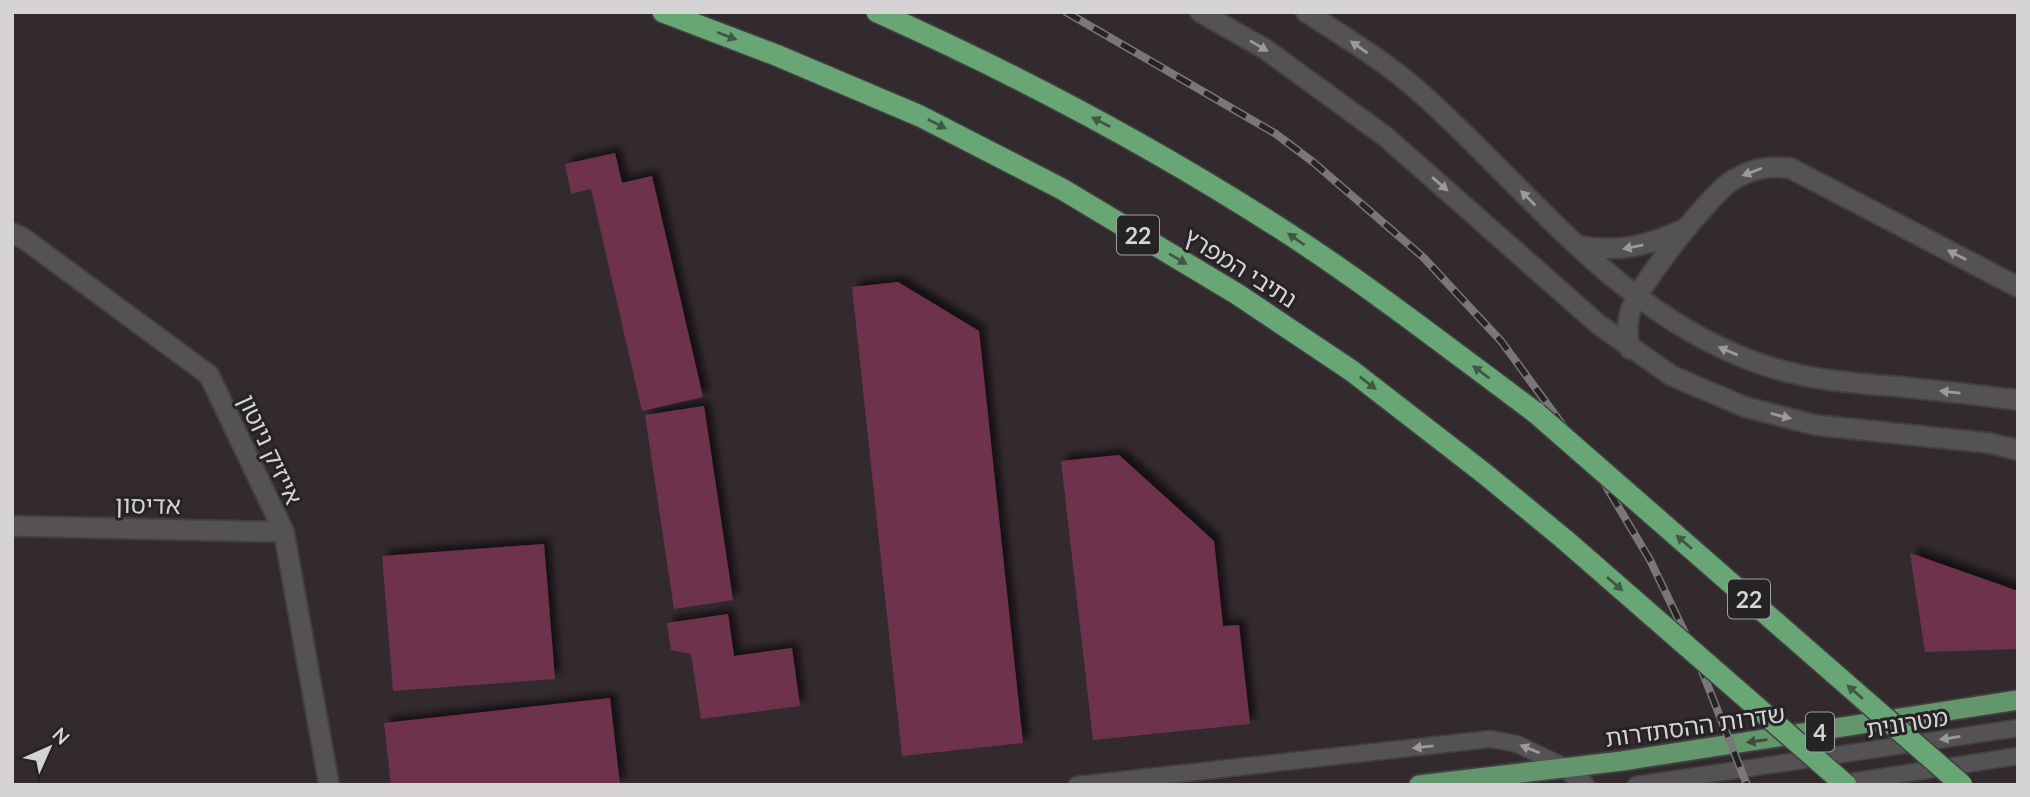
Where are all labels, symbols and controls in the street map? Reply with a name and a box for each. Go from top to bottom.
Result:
one-way arrow [717,31,738,42]
one-way arrow [1250,40,1269,53]
one-way arrow [1349,41,1368,54]
one-way arrow [1091,117,1111,129]
one-way arrow [927,119,947,130]
one-way arrow [1741,166,1762,177]
one-way arrow [1432,176,1449,191]
one-way arrow [1520,190,1536,206]
road number: 22 [1117,216,1159,254]
street label: נתיבי המפרץ [1179,221,1303,313]
one-way arrow [1287,232,1305,246]
one-way arrow [1622,242,1644,253]
one-way arrow [1947,250,1967,261]
one-way arrow [1169,252,1188,265]
one-way arrow [1717,345,1738,356]
one-way arrow [1472,366,1490,380]
one-way arrow [1359,376,1377,391]
one-way arrow [1939,386,1961,397]
street label: אייזיק ניוטון [233,389,309,509]
one-way arrow [1770,411,1792,422]
street label: אדיסון [115,489,181,519]
one-way arrow [1675,535,1692,550]
one-way arrow [1607,576,1624,591]
road number: 22 [1728,580,1770,618]
one-way arrow [1846,684,1864,700]
street label: שדרות ההסתדרות [1603,698,1787,752]
street label: מטרונית [1864,701,1950,743]
road number: 4 [1806,712,1834,752]
north arrow [14,713,84,783]
text: N [48,722,75,749]
one-way arrow [1939,733,1961,744]
one-way arrow [1746,736,1768,747]
one-way arrow [1412,741,1434,752]
one-way arrow [1520,744,1541,755]

